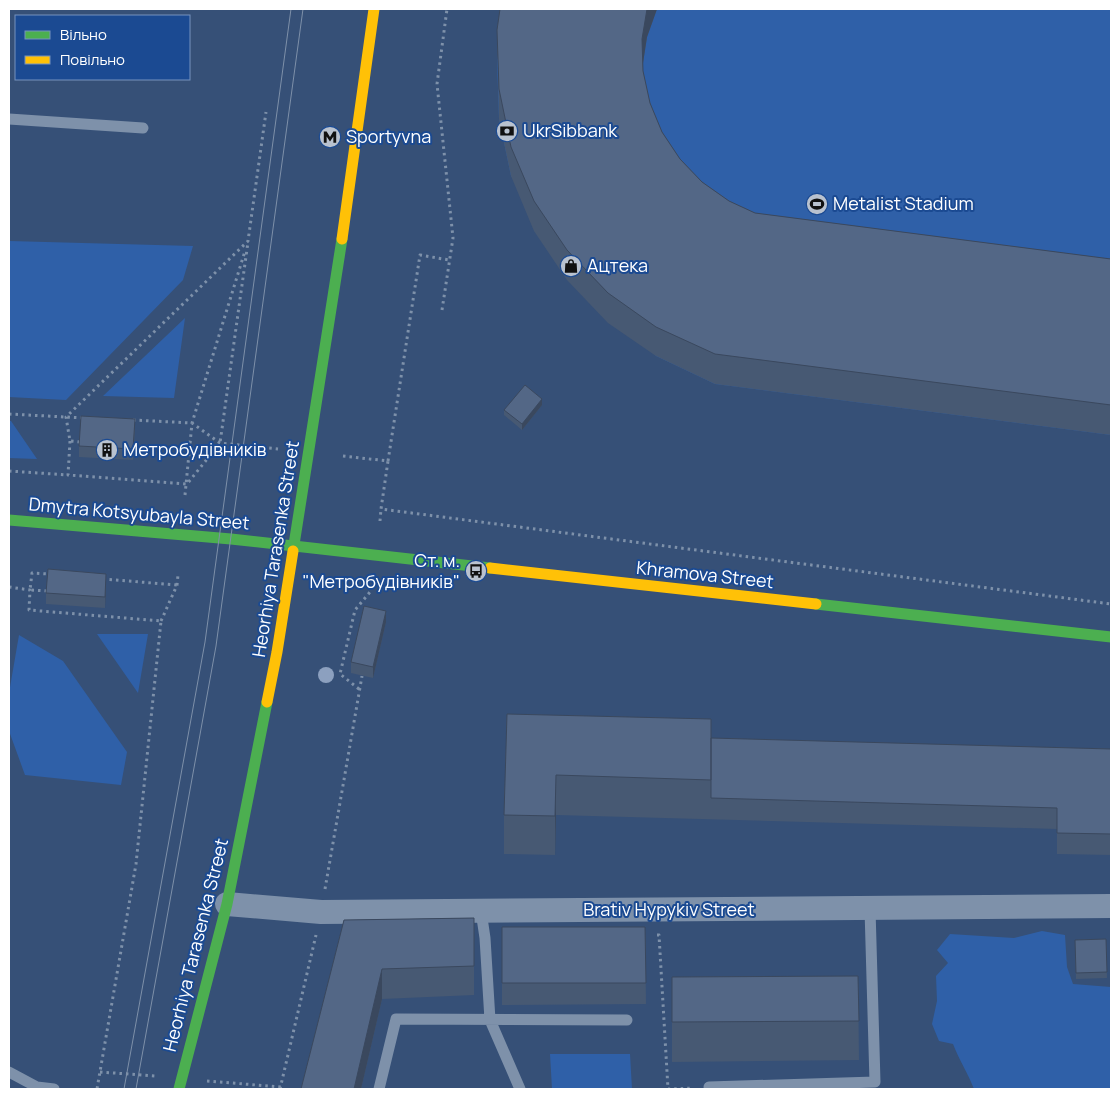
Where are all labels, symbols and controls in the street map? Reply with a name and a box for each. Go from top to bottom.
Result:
legend [15,15,190,80]
text: Вільно [60,24,107,45]
text: Повільно [60,49,125,70]
place label: UkrSibbank [523,118,618,142]
bank icon: UkrSibbank [495,119,519,143]
place label: Sportyvna [346,124,431,148]
metro station icon: Sportyvna [318,125,342,149]
place label: Metalist Stadium [833,191,974,215]
sports icon: Metalist Stadium [805,192,829,216]
place label: Ацтека [587,253,648,277]
shop icon: Ацтека [559,254,583,278]
place label: Метробудівників [123,437,267,461]
building icon: Метробудівників [95,438,119,462]
street label: Heorhiya Tarasenka Street [246,439,304,659]
street label: Dmytra Kotsyubayla Street [28,491,250,535]
place label: Ст. м. "Метробудівників" [302,548,460,593]
street label: Khramova Street [635,555,775,593]
bus stop icon: Ст. м. "Метробудівників" [464,559,488,583]
street label: Heorhiya Tarasenka Street [157,836,233,1054]
street label: Brativ Hypykiv Street [583,897,755,921]

